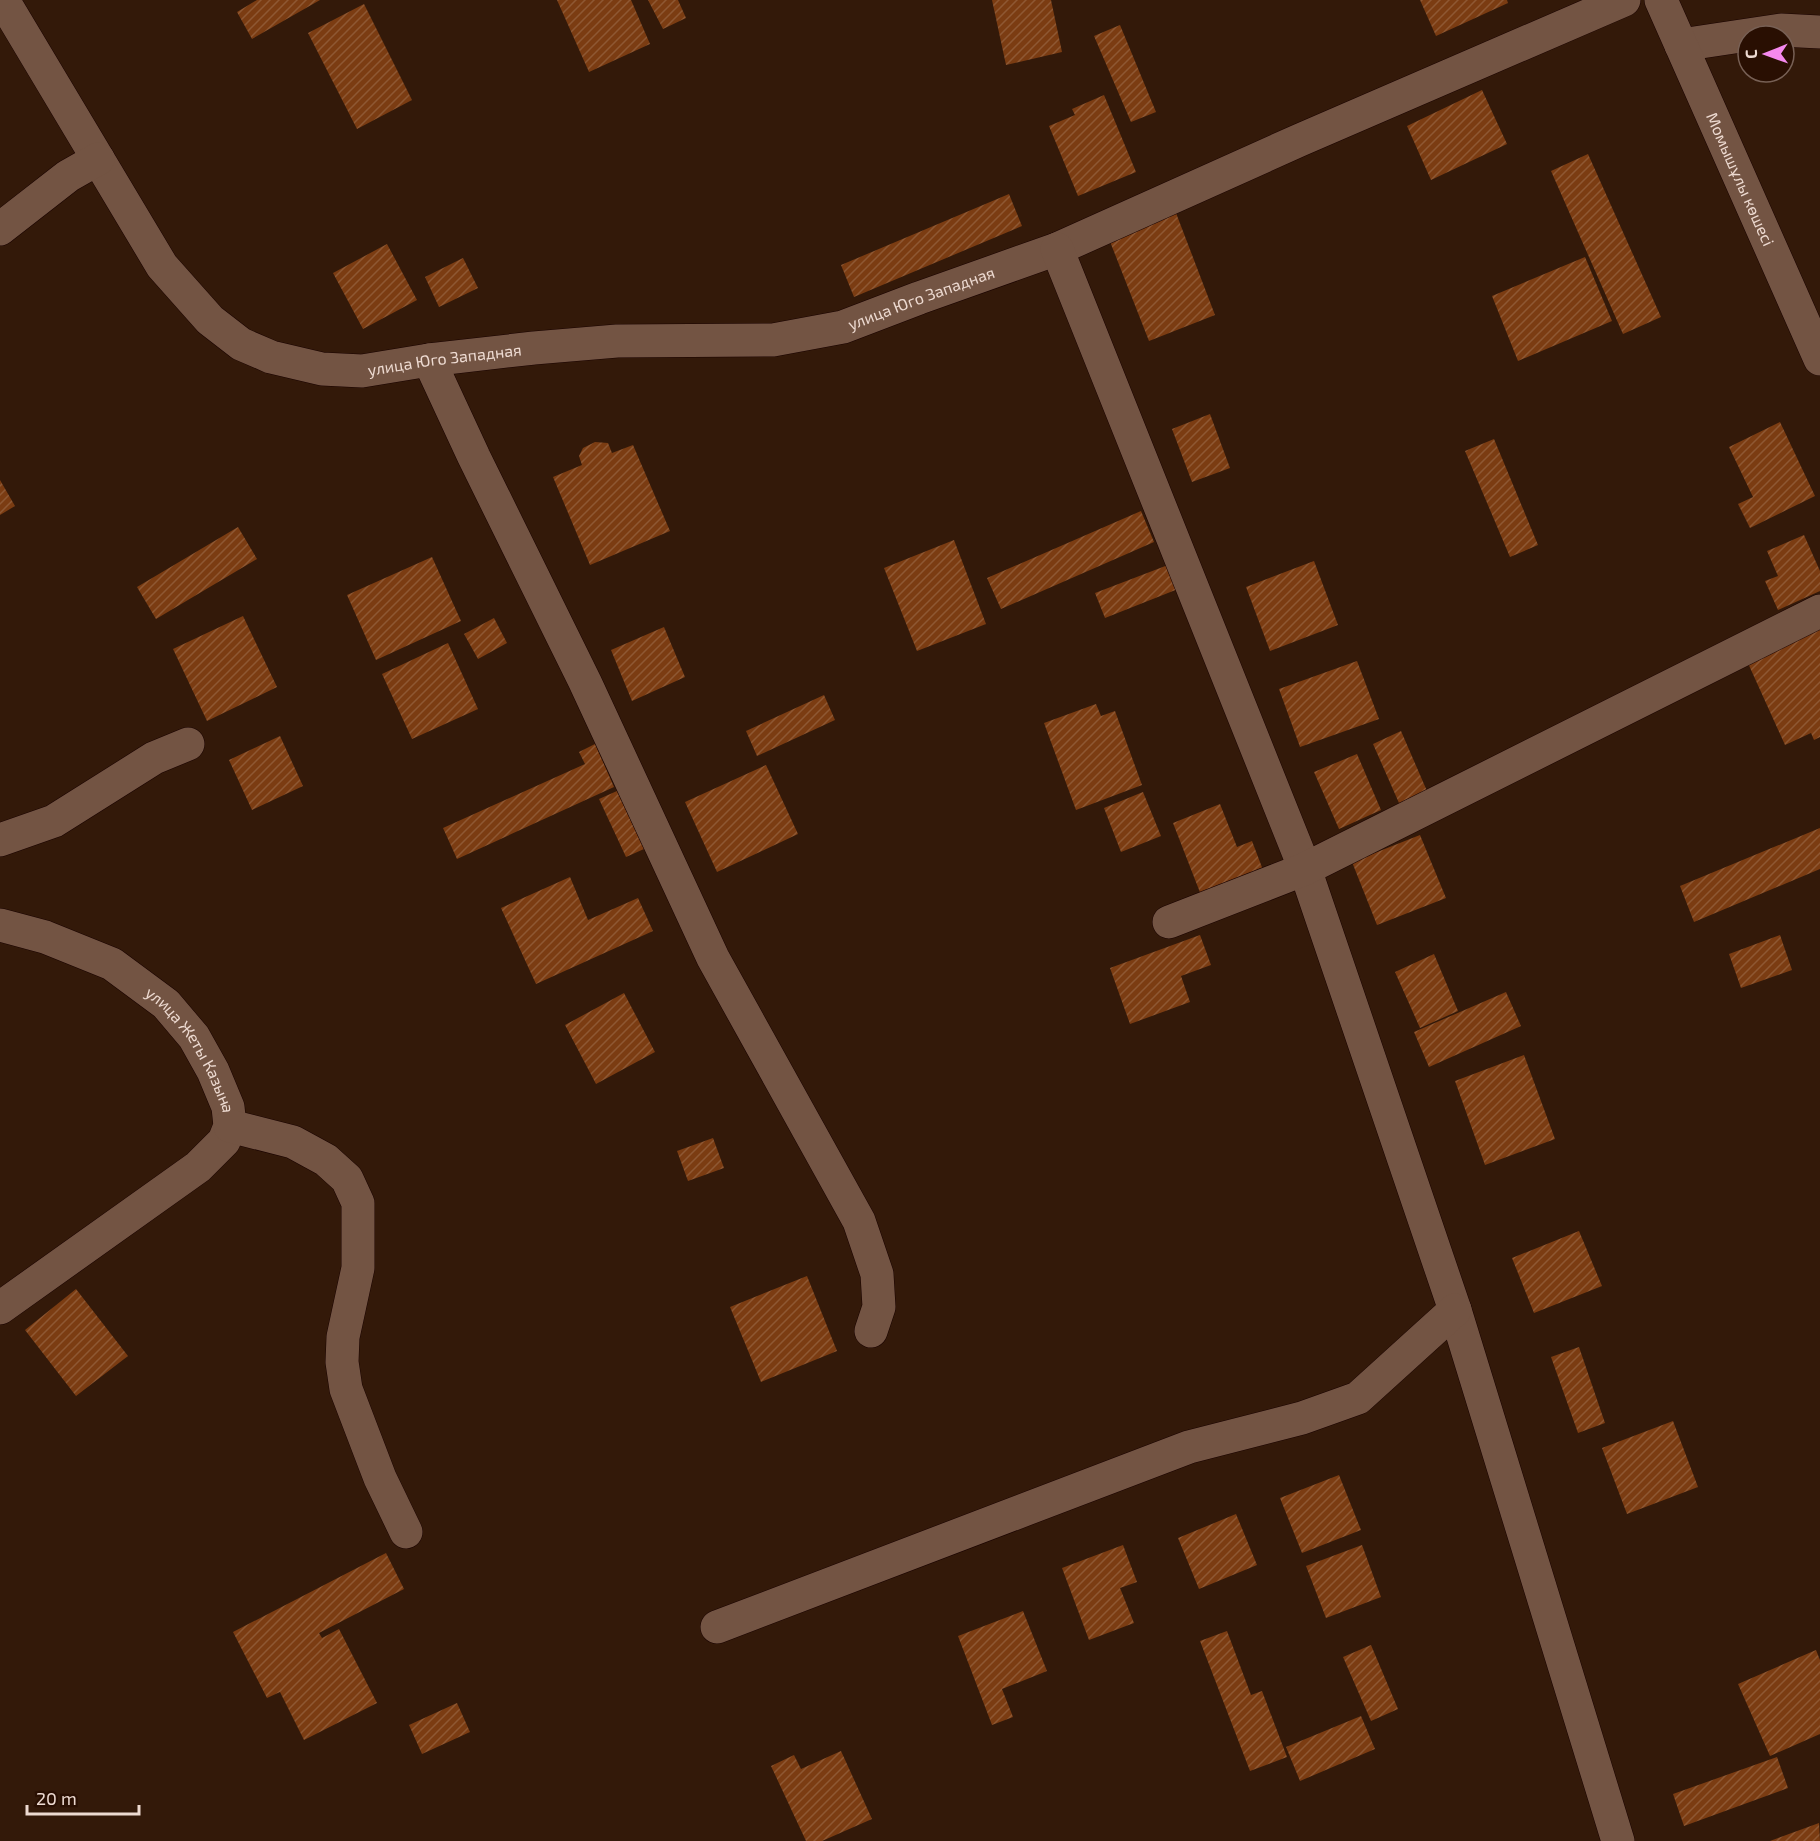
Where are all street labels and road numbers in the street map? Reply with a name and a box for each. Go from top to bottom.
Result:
street label: Момышұлы көшесі [1703,109,1779,249]
street label: улица Юго Западная [845,262,997,334]
street label: улица Юго Западная [366,339,523,380]
street label: улица Жеты Казына [142,982,239,1114]

